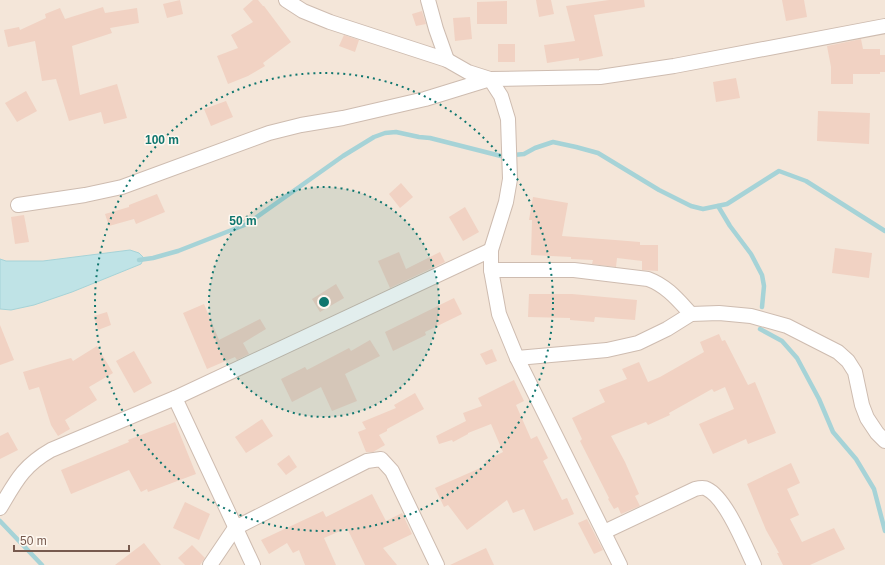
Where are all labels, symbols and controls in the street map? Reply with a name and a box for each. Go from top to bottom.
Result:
text: 100 m [145,133,179,147]
text: 50 m [229,214,257,228]
centre of rings [317,295,331,309]
scale bar [14,527,129,553]
text: 50 m [20,534,47,548]

